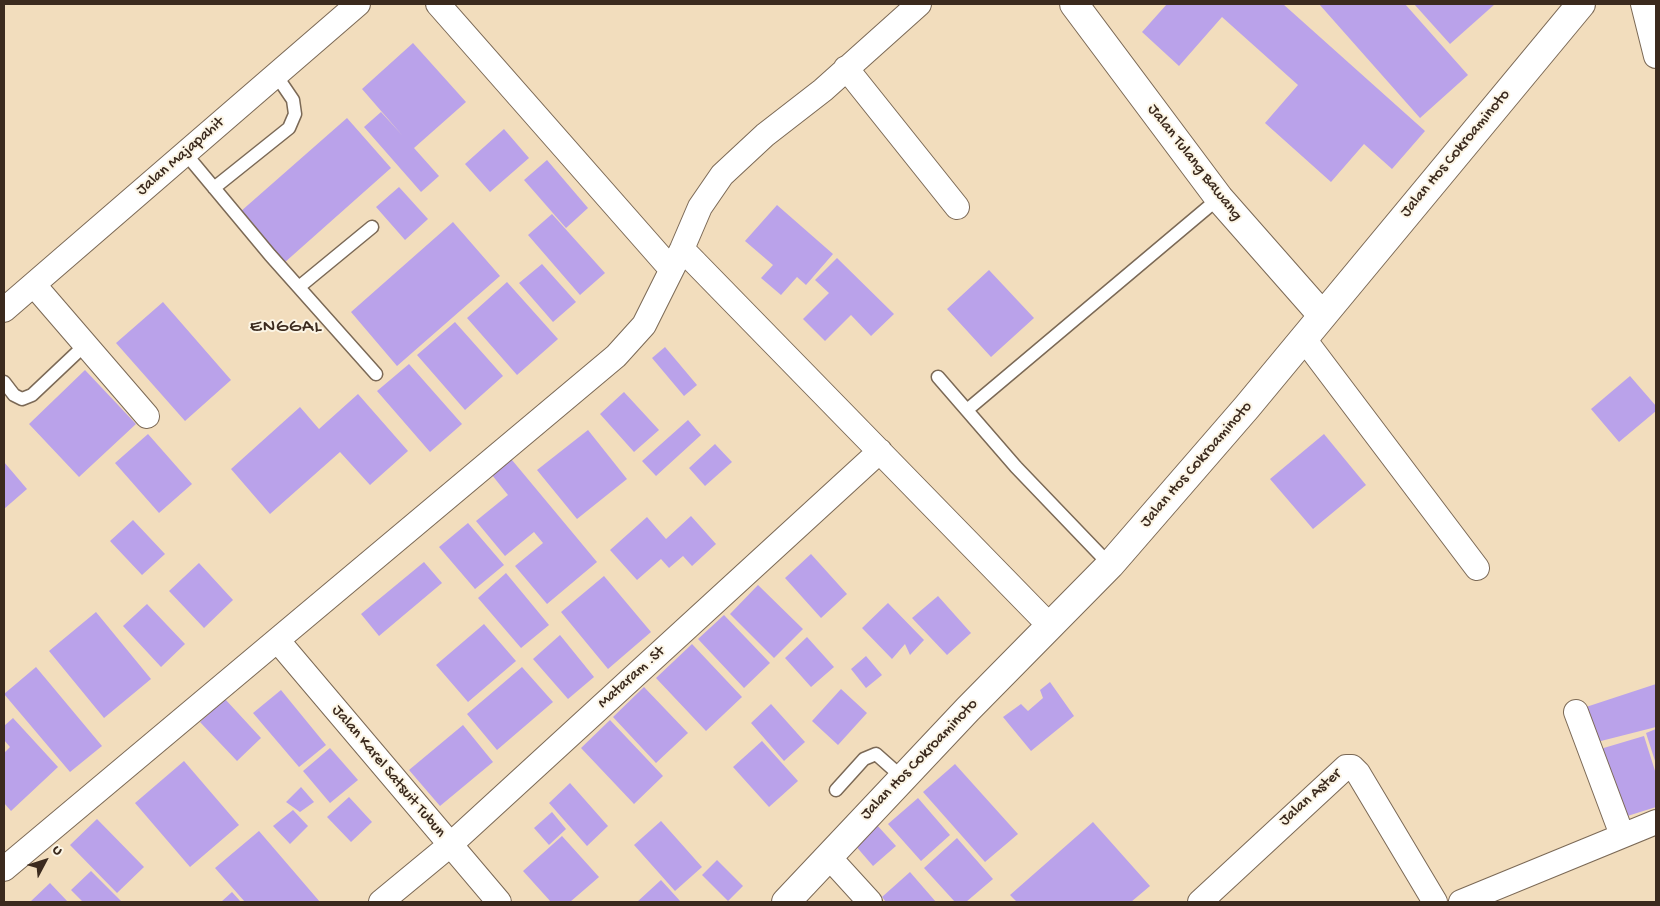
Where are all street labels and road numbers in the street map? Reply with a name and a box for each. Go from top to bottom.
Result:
street label: Jalan Hos Cokroaminoto [1397,86,1515,222]
street label: Jalan Tulang Bawang [1142,101,1246,225]
street label: Jalan Majapahit [133,114,229,200]
street label: Jalan Hos Cokroaminoto [1137,398,1257,532]
street label: Mataram .St [594,643,670,713]
street label: Jalan Hos Cokroaminoto [857,695,983,825]
street label: Jalan Karel Satsuit Tubun [327,702,449,842]
street label: Jalan Aster [1276,765,1346,831]

